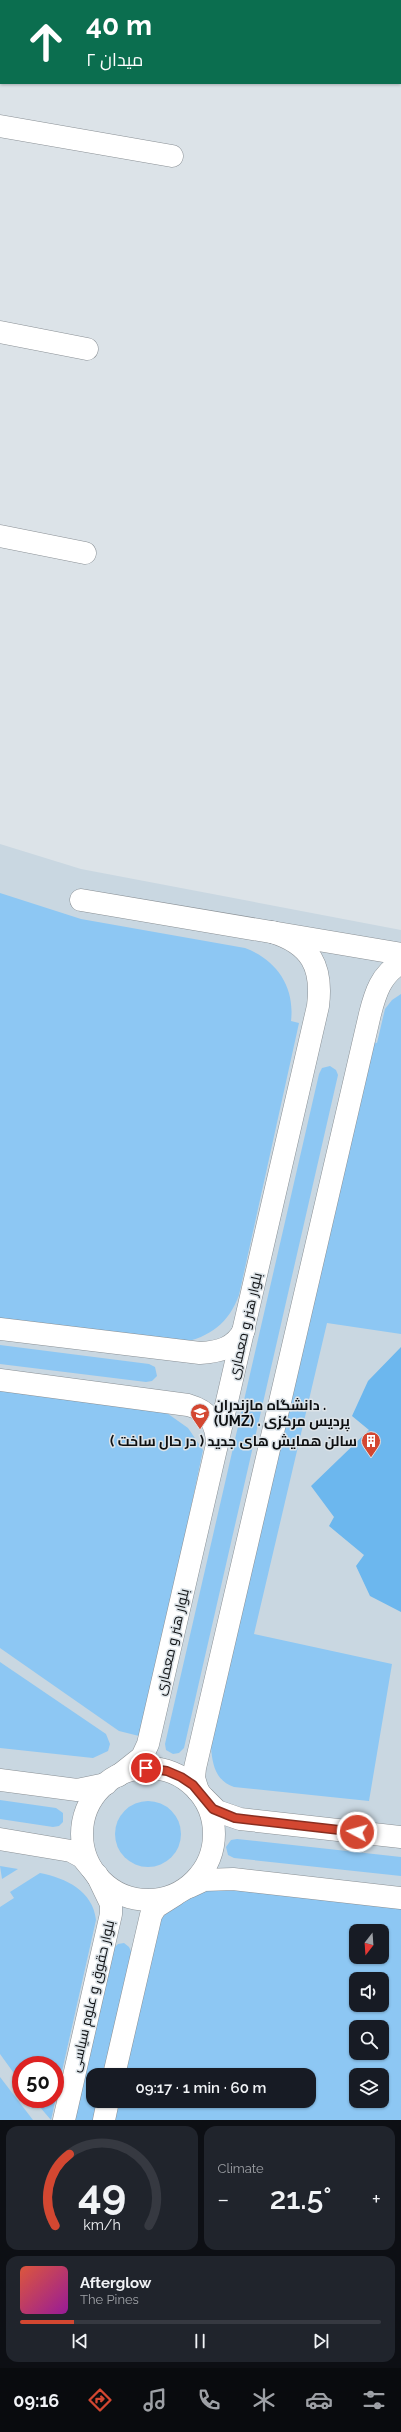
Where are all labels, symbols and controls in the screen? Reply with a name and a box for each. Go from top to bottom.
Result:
text: 40 m [86,9,152,42]
icon: ahead [20,16,72,68]
text: میدان ۲ [86,49,143,70]
street label: بلوار هنر و معماری [225,1271,265,1381]
place label: دانشگاه مازندران . (UMZ) . پردیس مرکزی [214,1397,350,1432]
school or university icon: دانشگاه مازندران . (UMZ) . پردیس مرکزی [189,1402,211,1430]
building icon: سالن همایش های جدید ( در حال ساخت ) [360,1430,382,1458]
place label: سالن همایش های جدید ( در حال ساخت ) [110,1433,357,1450]
street label: بلوار هنر و معماری [152,1587,192,1697]
pin [129,1751,163,1785]
icon: arrive [135,1757,157,1779]
position arrow [336,1811,378,1853]
street label: بلوار حقوق و علوم سیاسی [67,1918,119,2074]
north arrow [349,1924,389,1964]
map controls [349,1924,389,2108]
button: sound [349,1972,389,2012]
button: search [349,2020,389,2060]
speed limit sign: 50 [12,2056,64,2108]
button: layers [349,2068,389,2108]
text: 09:17 · 1 min · 60 m [135,2079,267,2097]
text: Climate [218,2161,264,2176]
text: 49 [78,2170,126,2219]
text: 21.5° [270,2181,332,2216]
text: − [218,2186,229,2212]
text: + [372,2186,381,2212]
text: km/h [83,2217,121,2233]
text: Afterglow [80,2274,151,2292]
text: The Pines [80,2292,139,2307]
icon: previous [69,2330,91,2352]
icon: pause [189,2330,211,2352]
icon: next [310,2330,332,2352]
icon: directions [86,2386,114,2414]
icon: music [141,2386,169,2414]
icon: phone [195,2386,223,2414]
icon: climate [250,2386,278,2414]
icon: car [305,2386,333,2414]
icon: filters [360,2386,388,2414]
text: 09:16 [13,2390,59,2411]

